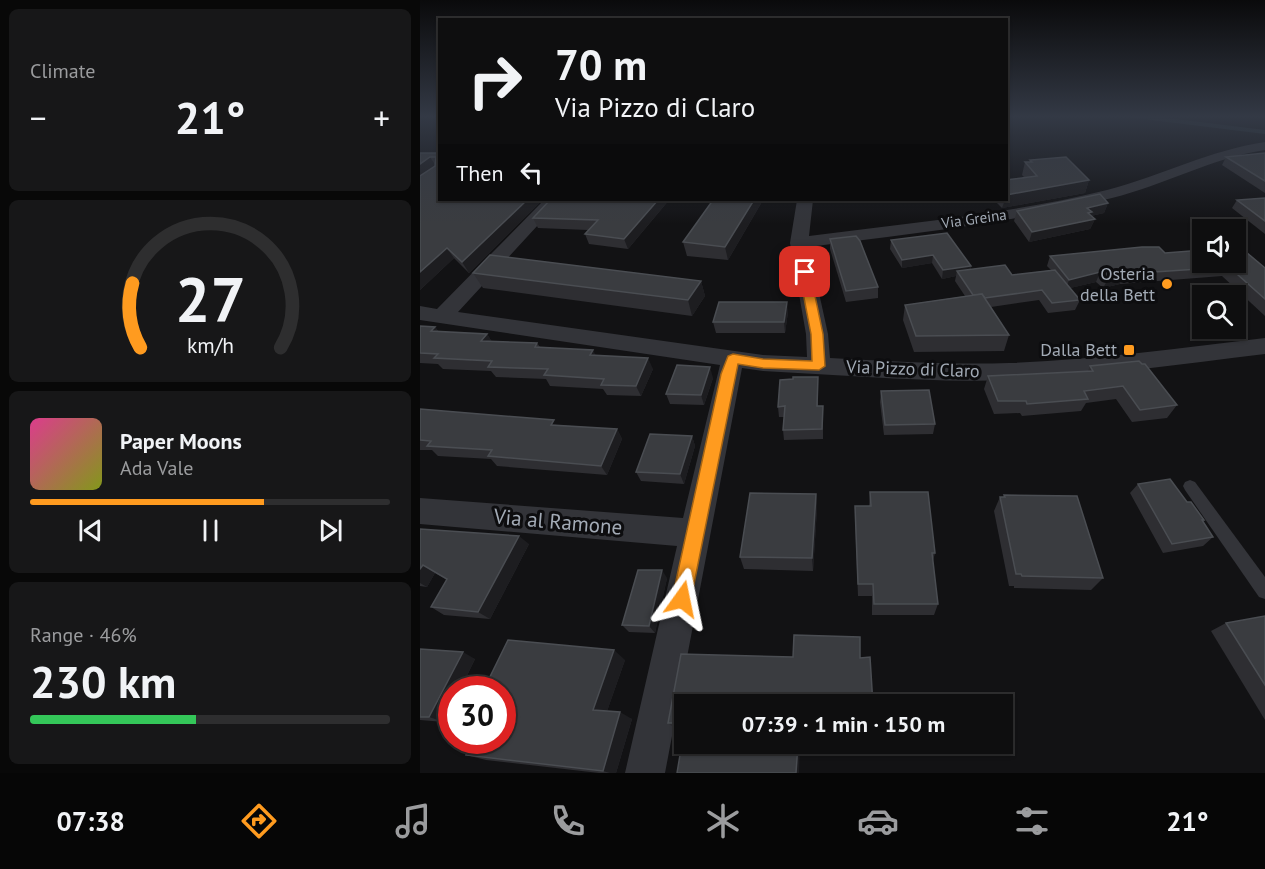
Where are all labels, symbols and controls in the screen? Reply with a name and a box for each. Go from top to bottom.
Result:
text: 70 m [555,37,647,92]
icon: right [456,42,534,120]
text: Climate [30,58,96,84]
text: 21° [175,88,245,146]
text: Via Pizzo di Claro [555,90,755,124]
text: − [30,96,47,139]
text: + [373,96,390,139]
icon: left [515,156,548,189]
text: Then [456,159,503,187]
street label: Via Greina [939,205,1008,233]
map controls [1192,219,1246,339]
button: sound [1192,219,1246,273]
pin [779,246,830,297]
icon: arrive [788,255,821,288]
text: 27 [175,258,245,339]
place label: Osteria della Bett [1080,262,1155,306]
marker: Osteria della Bett [1160,277,1174,291]
button: search [1192,285,1246,339]
text: km/h [186,331,233,359]
place label: Dalla Bett [1040,338,1117,361]
marker: Dalla Bett [1122,343,1136,357]
street label: Via Pizzo di Claro [845,355,980,382]
text: Paper Moons [120,427,242,455]
text: Ada Vale [120,455,193,481]
street label: Via al Ramone [492,502,623,541]
icon: previous [74,514,107,547]
icon: pause [194,514,227,547]
icon: next [314,514,347,547]
position arrow [650,567,714,631]
text: Range · 46% [30,622,137,648]
text: 230 km [30,652,176,710]
speed limit sign: 30 [438,676,516,754]
text: 07:39 · 1 min · 150 m [742,710,945,738]
icon: directions [238,800,280,842]
icon: music [392,800,434,842]
icon: phone [547,800,589,842]
icon: climate [702,800,744,842]
icon: car [857,800,899,842]
icon: filters [1011,800,1053,842]
text: 07:38 [56,804,125,838]
text: 21° [1166,804,1209,838]

